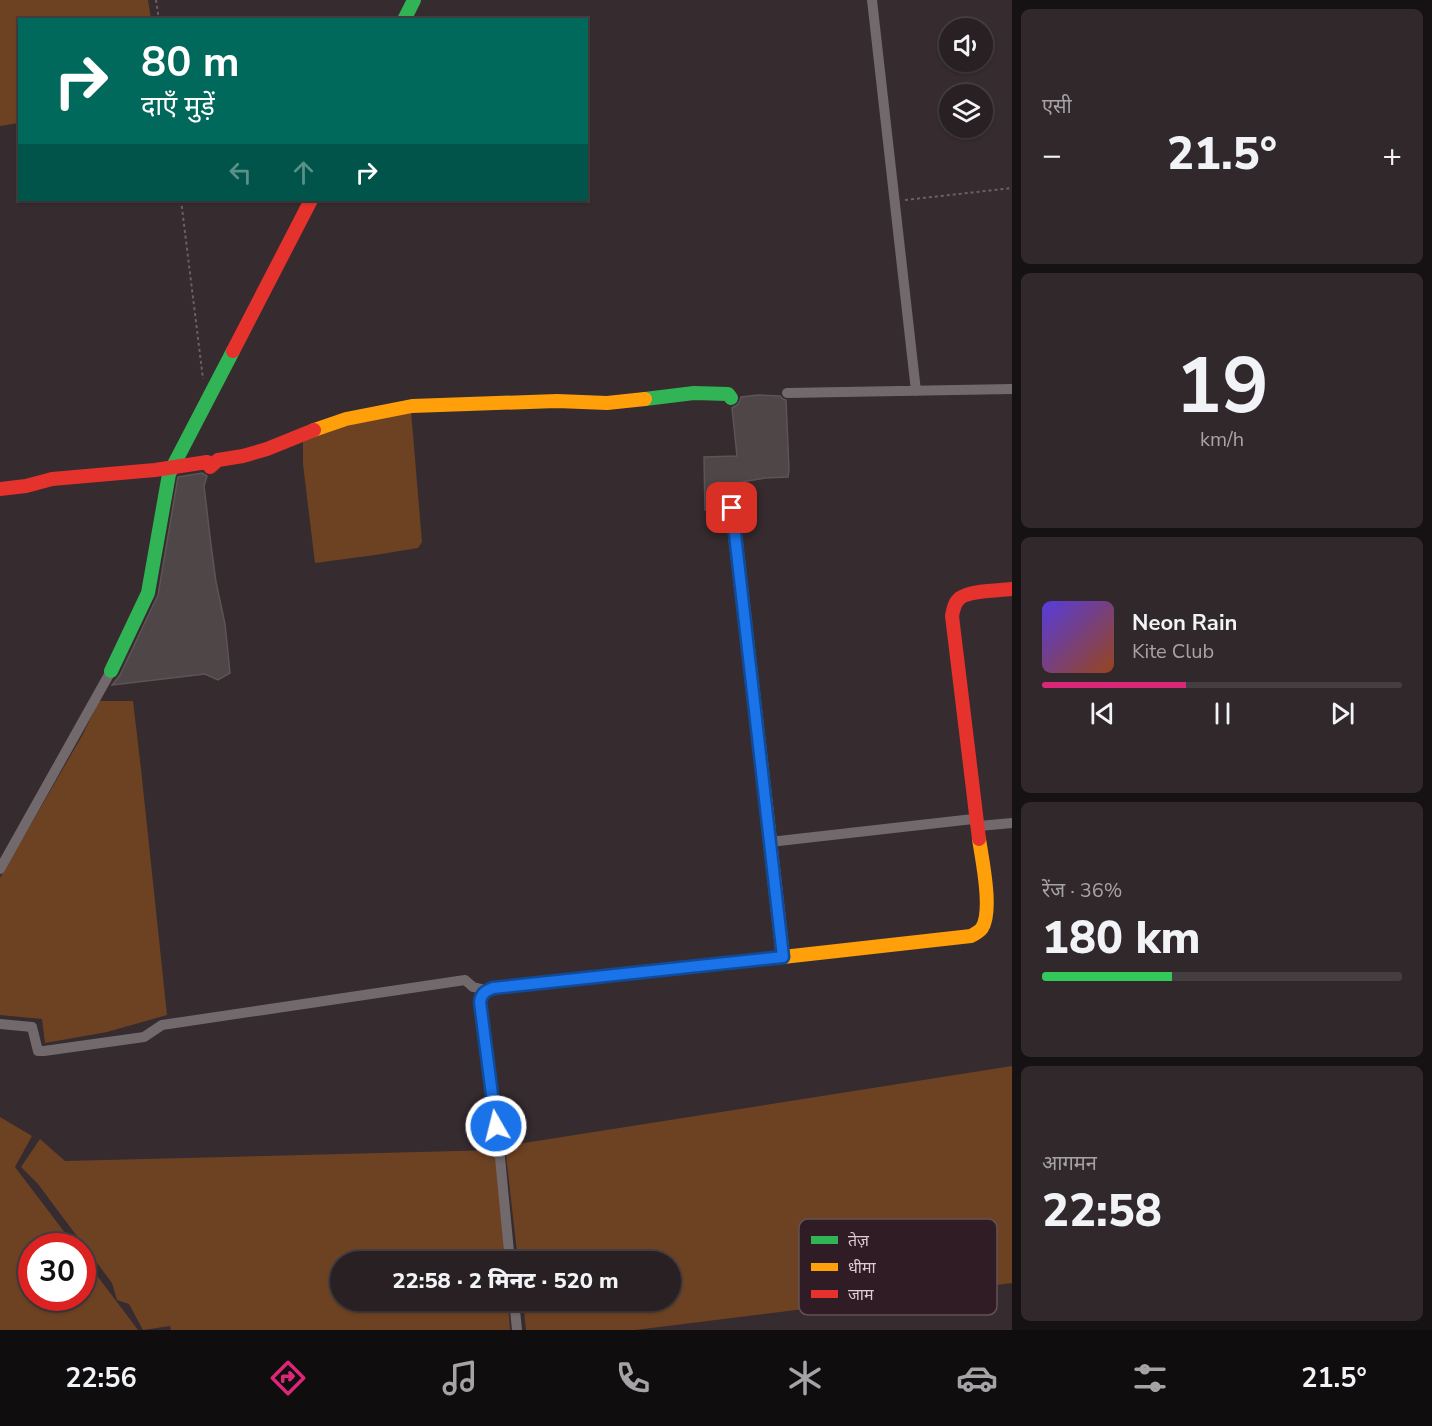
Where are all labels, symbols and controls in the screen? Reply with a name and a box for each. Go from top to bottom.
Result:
map controls [939,18,993,138]
button: sound [939,18,993,72]
text: 80 m [141,34,240,91]
icon: right [42,42,120,120]
button: layers [939,84,993,138]
text: दाएँ मुड़ें [141,88,215,125]
text: एसी [1042,93,1072,120]
text: 21.5° [1167,124,1277,185]
text: − [1042,133,1062,178]
text: + [1382,133,1402,178]
icon: left [224,156,257,189]
icon: ahead [287,156,320,189]
icon: right [350,156,383,189]
text: 19 [1175,333,1269,440]
text: km/h [1200,426,1244,453]
pin [706,482,757,533]
icon: arrive [715,491,748,524]
text: Neon Rain [1132,608,1237,638]
text: Kite Club [1132,638,1214,665]
icon: previous [1086,697,1119,730]
icon: pause [1206,697,1239,730]
icon: next [1326,697,1359,730]
text: रेंज · 36% [1042,877,1122,904]
text: 180 km [1042,908,1201,969]
position arrow [464,1094,528,1158]
text: आगमन [1042,1150,1097,1177]
text: 22:58 [1042,1181,1162,1242]
legend [799,1219,997,1315]
text: तेज़ [848,1230,870,1252]
speed limit sign: 30 [18,1233,96,1311]
text: धीमा [848,1257,877,1279]
text: 22:58 · 2 मिनट · 520 m [392,1266,619,1296]
text: जाम [848,1284,874,1306]
icon: directions [267,1357,309,1399]
icon: music [439,1357,481,1399]
icon: phone [612,1357,654,1399]
icon: climate [784,1357,826,1399]
icon: car [956,1357,998,1399]
icon: filters [1129,1357,1171,1399]
text: 22:56 [65,1360,137,1397]
text: 21.5° [1301,1360,1367,1397]

